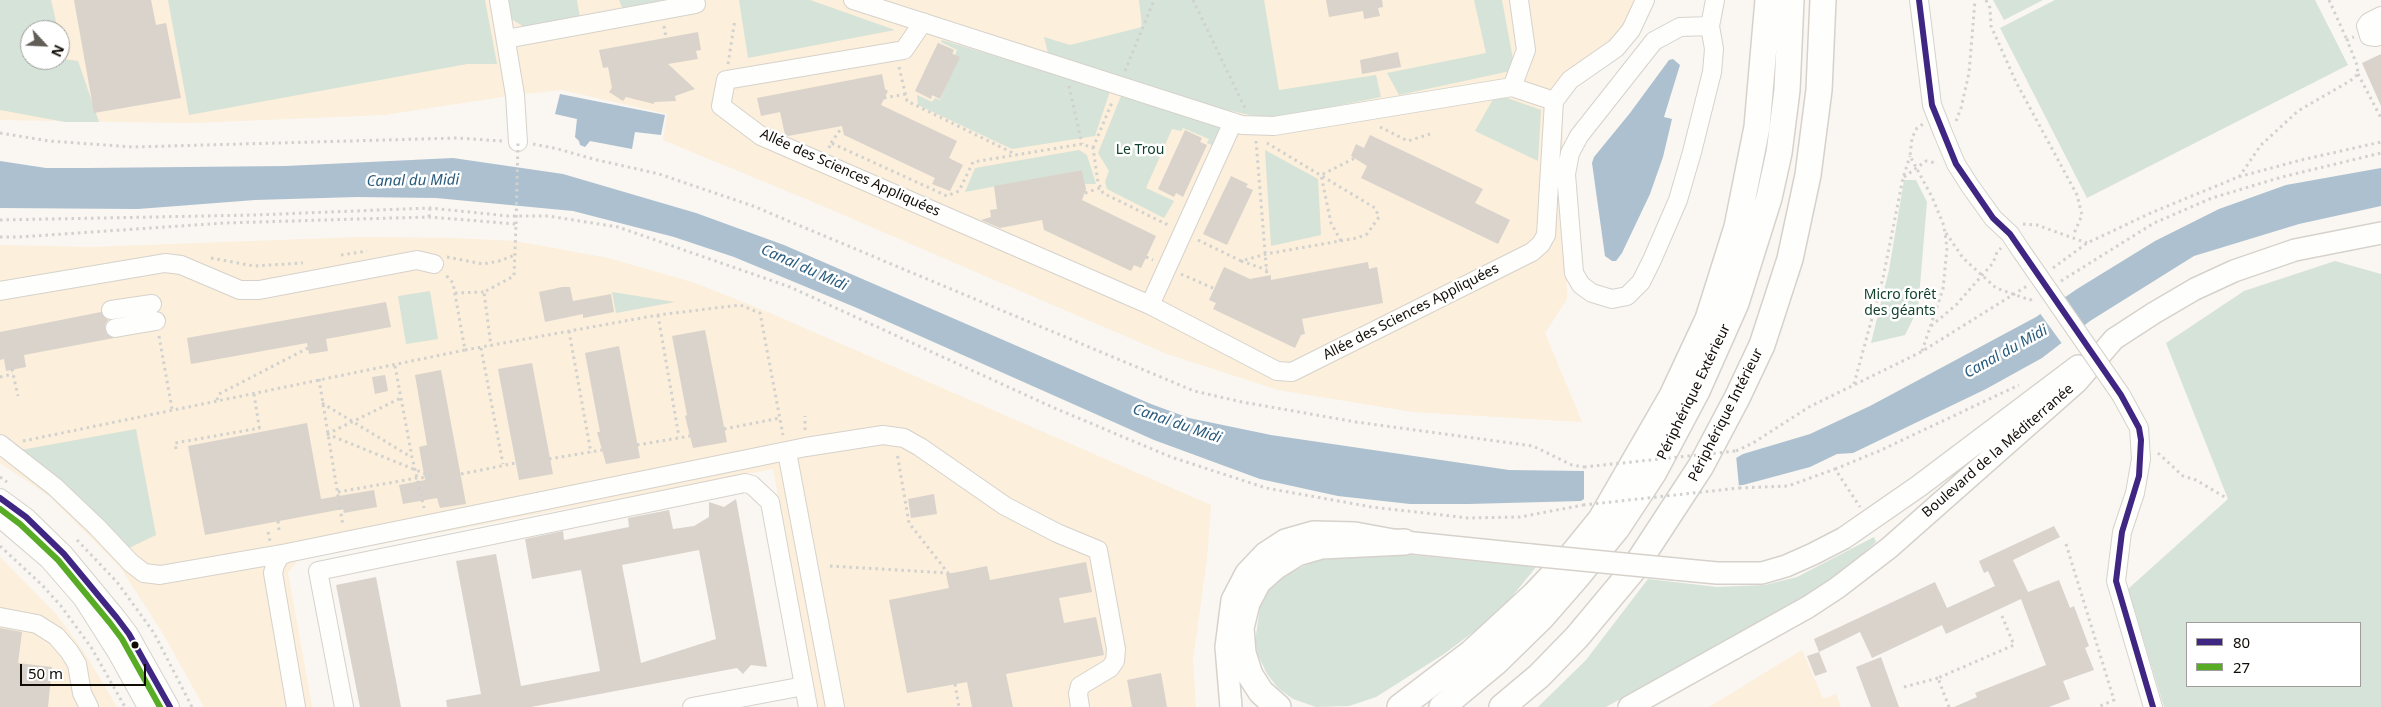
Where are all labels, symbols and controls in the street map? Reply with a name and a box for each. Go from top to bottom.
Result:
north arrow [20,20,70,70]
text: N [47,42,69,60]
street label: Allée des Sciences Appliquées [757,126,943,220]
park label: Le Trou [1116,142,1164,158]
water label: Canal du Midi [367,171,459,191]
water label: Canal du Midi [758,241,850,295]
street label: Allée des Sciences Appliquées [1320,260,1502,364]
park label: Micro forêt des géants [1864,287,1936,320]
street label: Périphérique Extérieur [1654,321,1734,463]
water label: Canal du Midi [1961,322,2051,382]
street label: Périphérique Intérieur [1685,346,1767,484]
street label: Boulevard de la Méditerranée [1919,381,2077,521]
water label: Canal du Midi [1130,400,1224,448]
legend [2186,622,2361,687]
text: 80 [2233,632,2250,652]
unlabelled marker [130,640,140,650]
scale bar [22,654,149,686]
text: 27 [2233,657,2250,677]
text: 50 m [28,663,63,683]

